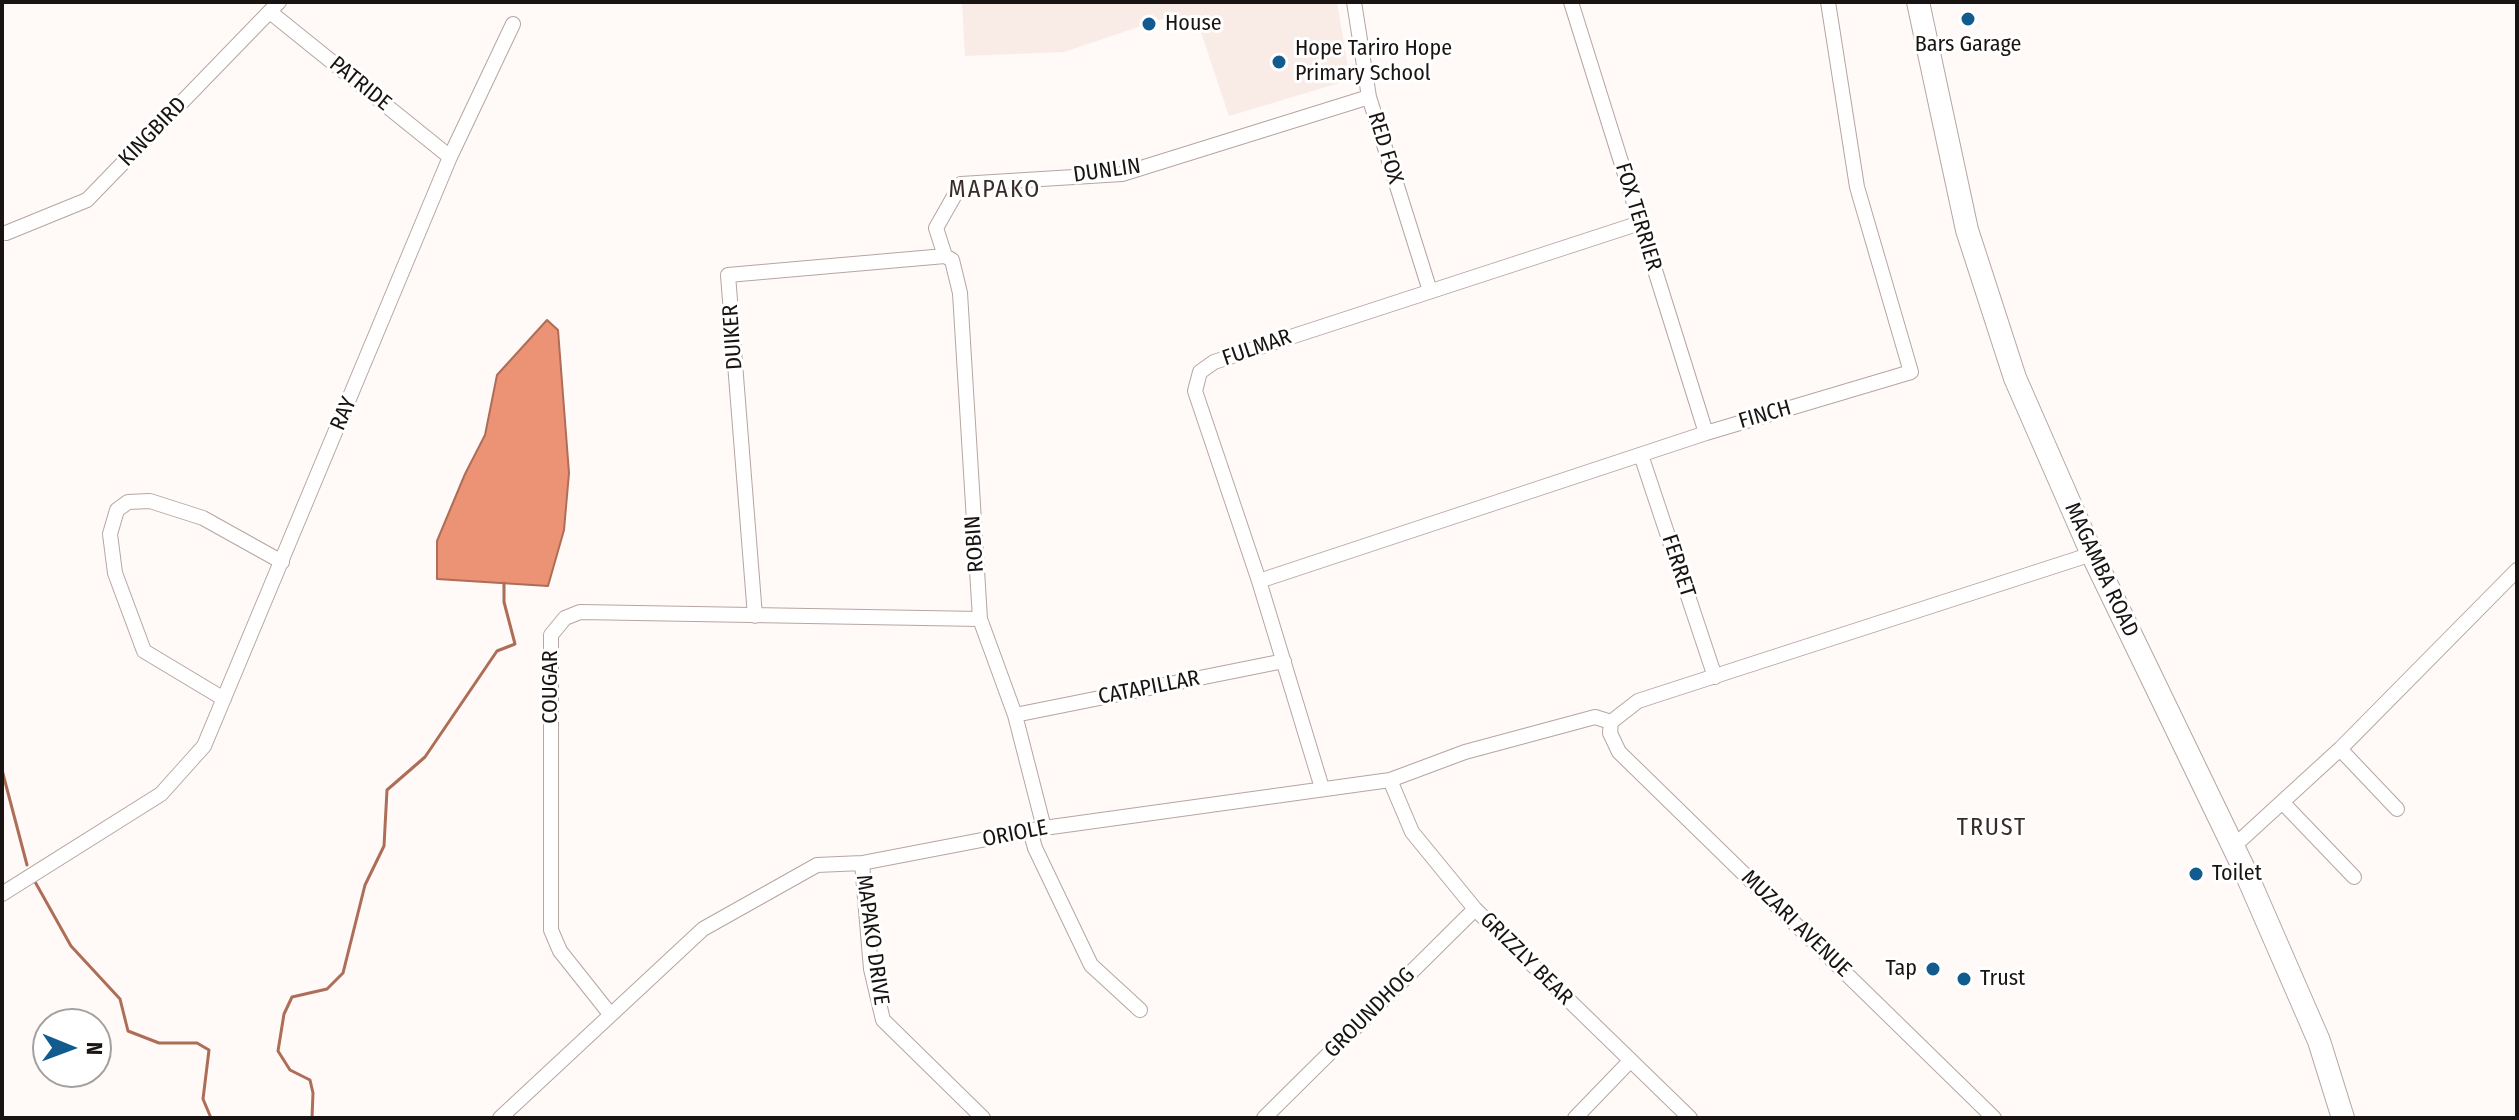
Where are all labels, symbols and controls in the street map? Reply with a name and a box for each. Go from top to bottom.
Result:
marker: Bars Garage [1959,10,1977,28]
place label: House [1165,11,1222,37]
marker: House [1140,15,1158,33]
place label: Bars Garage [1915,32,2021,58]
place label: Hope Tariro Hope Primary School [1295,36,1452,88]
street label: PATRIDE [324,51,396,117]
marker: Hope Tariro Hope Primary School [1270,53,1288,71]
street label: KINGBIRD [114,92,192,172]
street label: RED FOX [1362,109,1408,187]
street label: DUNLIN [1072,153,1142,189]
street label: FOX TERRIER [1609,160,1667,274]
district label: MAPAKO [949,176,1041,204]
street label: DUIKER [718,303,748,371]
street label: FULMAR [1219,324,1295,372]
street label: RAY [325,393,363,435]
street label: FINCH [1736,395,1794,435]
street label: MAGAMBA ROAD [2058,499,2144,641]
street label: ROBIN [960,515,990,573]
street label: FERRET [1655,531,1701,601]
street label: COUGAR [538,650,564,724]
street label: CATAPILLAR [1096,665,1202,711]
district label: TRUST [1957,814,2027,842]
street label: ORIOLE [980,815,1050,853]
place label: Toilet [2212,861,2262,887]
street label: MUZARI AVENUE [1736,865,1856,983]
marker: Toilet [2187,865,2205,883]
street label: MAPAKO DRIVE [850,873,894,1007]
street label: GRIZZLY BEAR [1474,907,1578,1011]
place label: Tap [1885,956,1917,982]
marker: Tap [1924,960,1942,978]
street label: GROUNDHOG [1319,962,1421,1064]
place label: Trust [1980,966,2025,992]
marker: Trust [1955,970,1973,988]
north arrow [32,1008,112,1088]
text: N [81,1042,108,1055]

